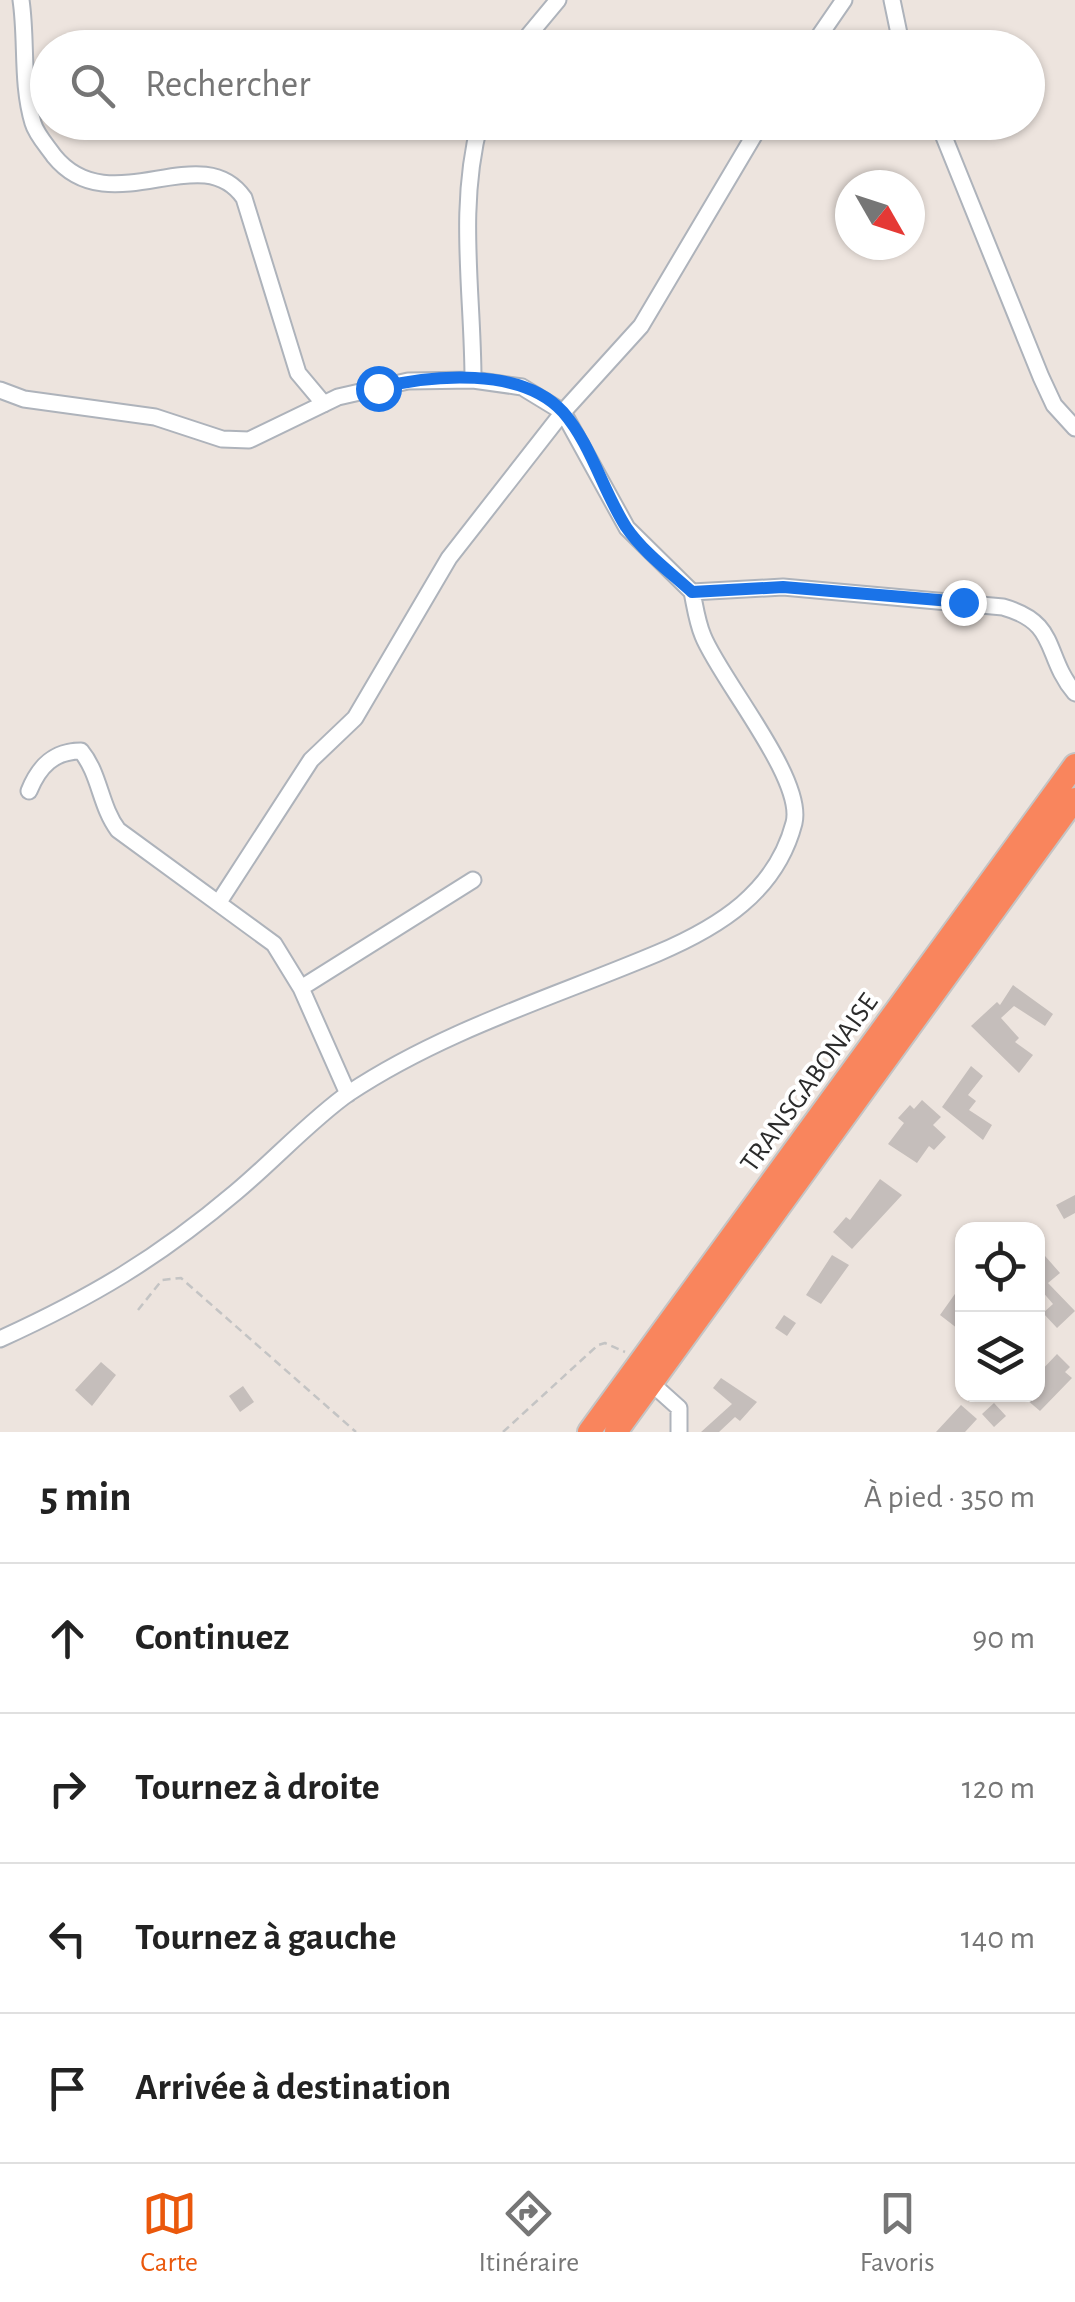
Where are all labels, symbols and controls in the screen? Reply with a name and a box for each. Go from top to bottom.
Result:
search box [30,30,1045,140]
icon: search [65,58,120,113]
text: Rechercher [145,66,311,104]
north arrow [835,170,925,260]
route start [356,366,402,412]
route end [941,580,987,626]
street label: TRANSGABONAISE [736,989,884,1178]
map controls [955,1222,1045,1402]
button: locate [955,1222,1045,1312]
button: layers [955,1312,1045,1402]
text: 5 min [40,1476,132,1518]
text: À pied · 350 m [864,1481,1035,1513]
icon: ahead [40,1611,95,1666]
text: Continuez [135,1619,289,1657]
text: 90 m [972,1622,1035,1654]
icon: right [40,1761,95,1816]
text: Tournez à droite [135,1769,380,1807]
text: 120 m [962,1772,1035,1804]
icon: left [40,1911,95,1966]
text: Tournez à gauche [135,1919,397,1957]
text: 140 m [961,1922,1035,1954]
icon: arrive [40,2061,95,2116]
text: Arrivée à destination [135,2069,451,2107]
tab: Carte [140,2186,198,2280]
tab: Itinéraire [478,2186,579,2280]
tab: Favoris [860,2186,935,2280]

